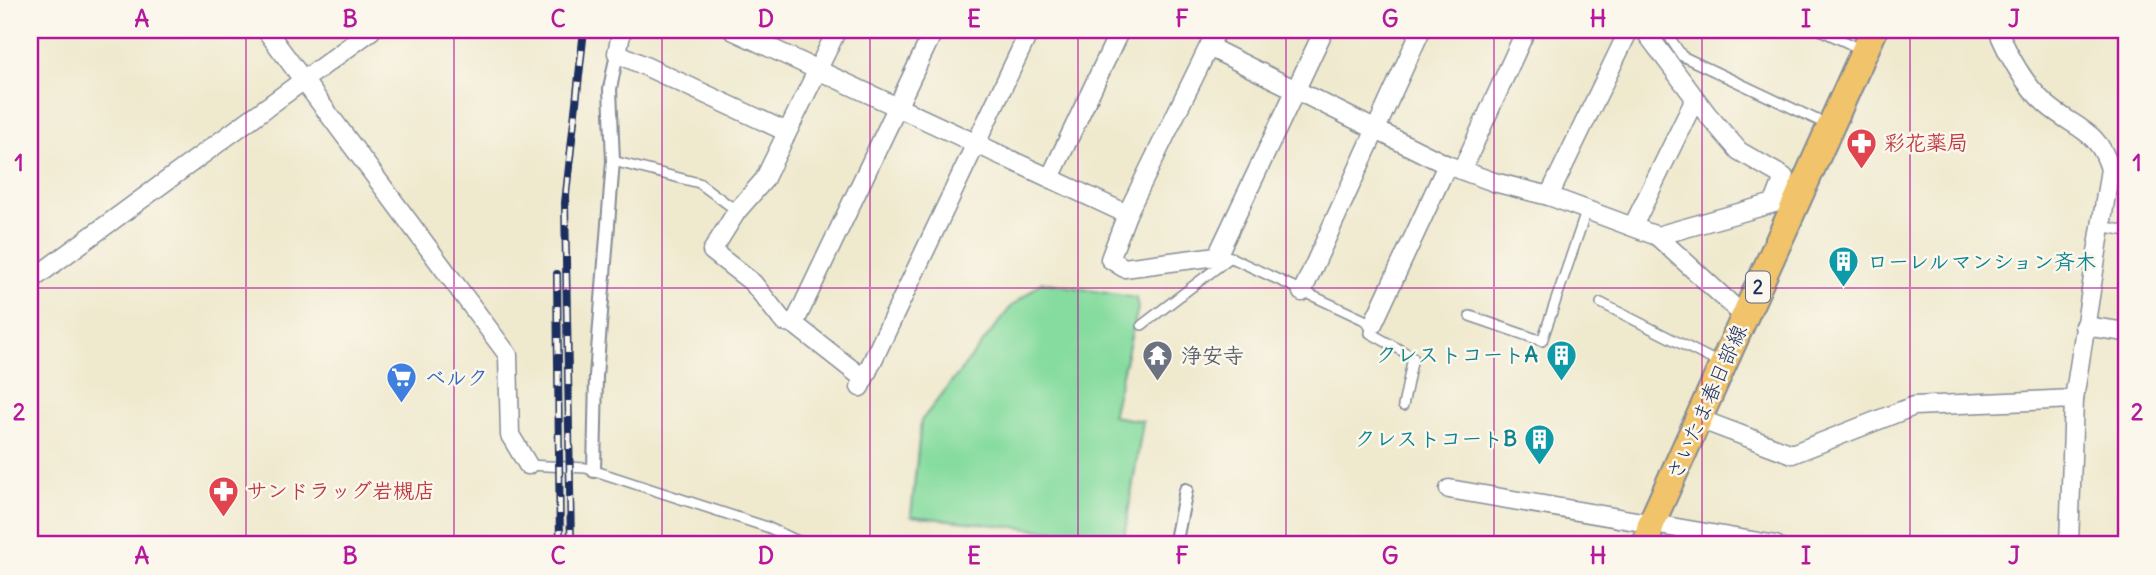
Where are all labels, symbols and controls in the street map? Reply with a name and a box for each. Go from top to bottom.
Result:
text: A [135,4,150,33]
text: B [342,4,358,33]
text: C [550,4,566,33]
text: D [758,4,774,33]
text: E [967,4,981,33]
text: F [1175,4,1189,33]
text: G [1382,4,1398,33]
text: H [1590,4,1606,33]
text: I [1801,4,1811,33]
text: J [2008,4,2020,33]
pharmacy icon: 彩花薬局 [1844,126,1878,170]
place label: 彩花薬局 [1884,129,1968,156]
text: 1 [14,148,24,177]
text: 1 [2132,148,2142,177]
building icon: ローレルマンション斉木 [1827,245,1861,289]
place label: ローレルマンション斉木 [1867,248,2096,275]
road number: 2 [1746,272,1770,302]
street label: さいたま春日部線 [1660,320,1753,484]
building icon: クレストコートA [1544,338,1578,382]
temple icon: 浄安寺 [1141,339,1175,383]
place label: クレストコートA [1376,341,1539,368]
place label: 浄安寺 [1181,342,1244,369]
supermarket icon: ベルク [385,361,419,405]
place label: ベルク [425,364,488,391]
text: 2 [13,397,26,426]
text: 2 [2131,397,2144,426]
building icon: クレストコートB [1523,422,1557,466]
place label: クレストコートB [1355,425,1517,452]
pharmacy icon: サンドラッグ岩槻店 [206,474,240,518]
place label: サンドラッグ岩槻店 [246,477,435,504]
text: A [135,541,150,570]
text: B [342,541,358,570]
text: C [550,541,566,570]
text: D [758,541,774,570]
text: E [967,541,981,570]
text: F [1175,541,1189,570]
text: G [1382,541,1398,570]
text: H [1590,541,1606,570]
text: I [1801,541,1811,570]
text: J [2008,541,2020,570]

